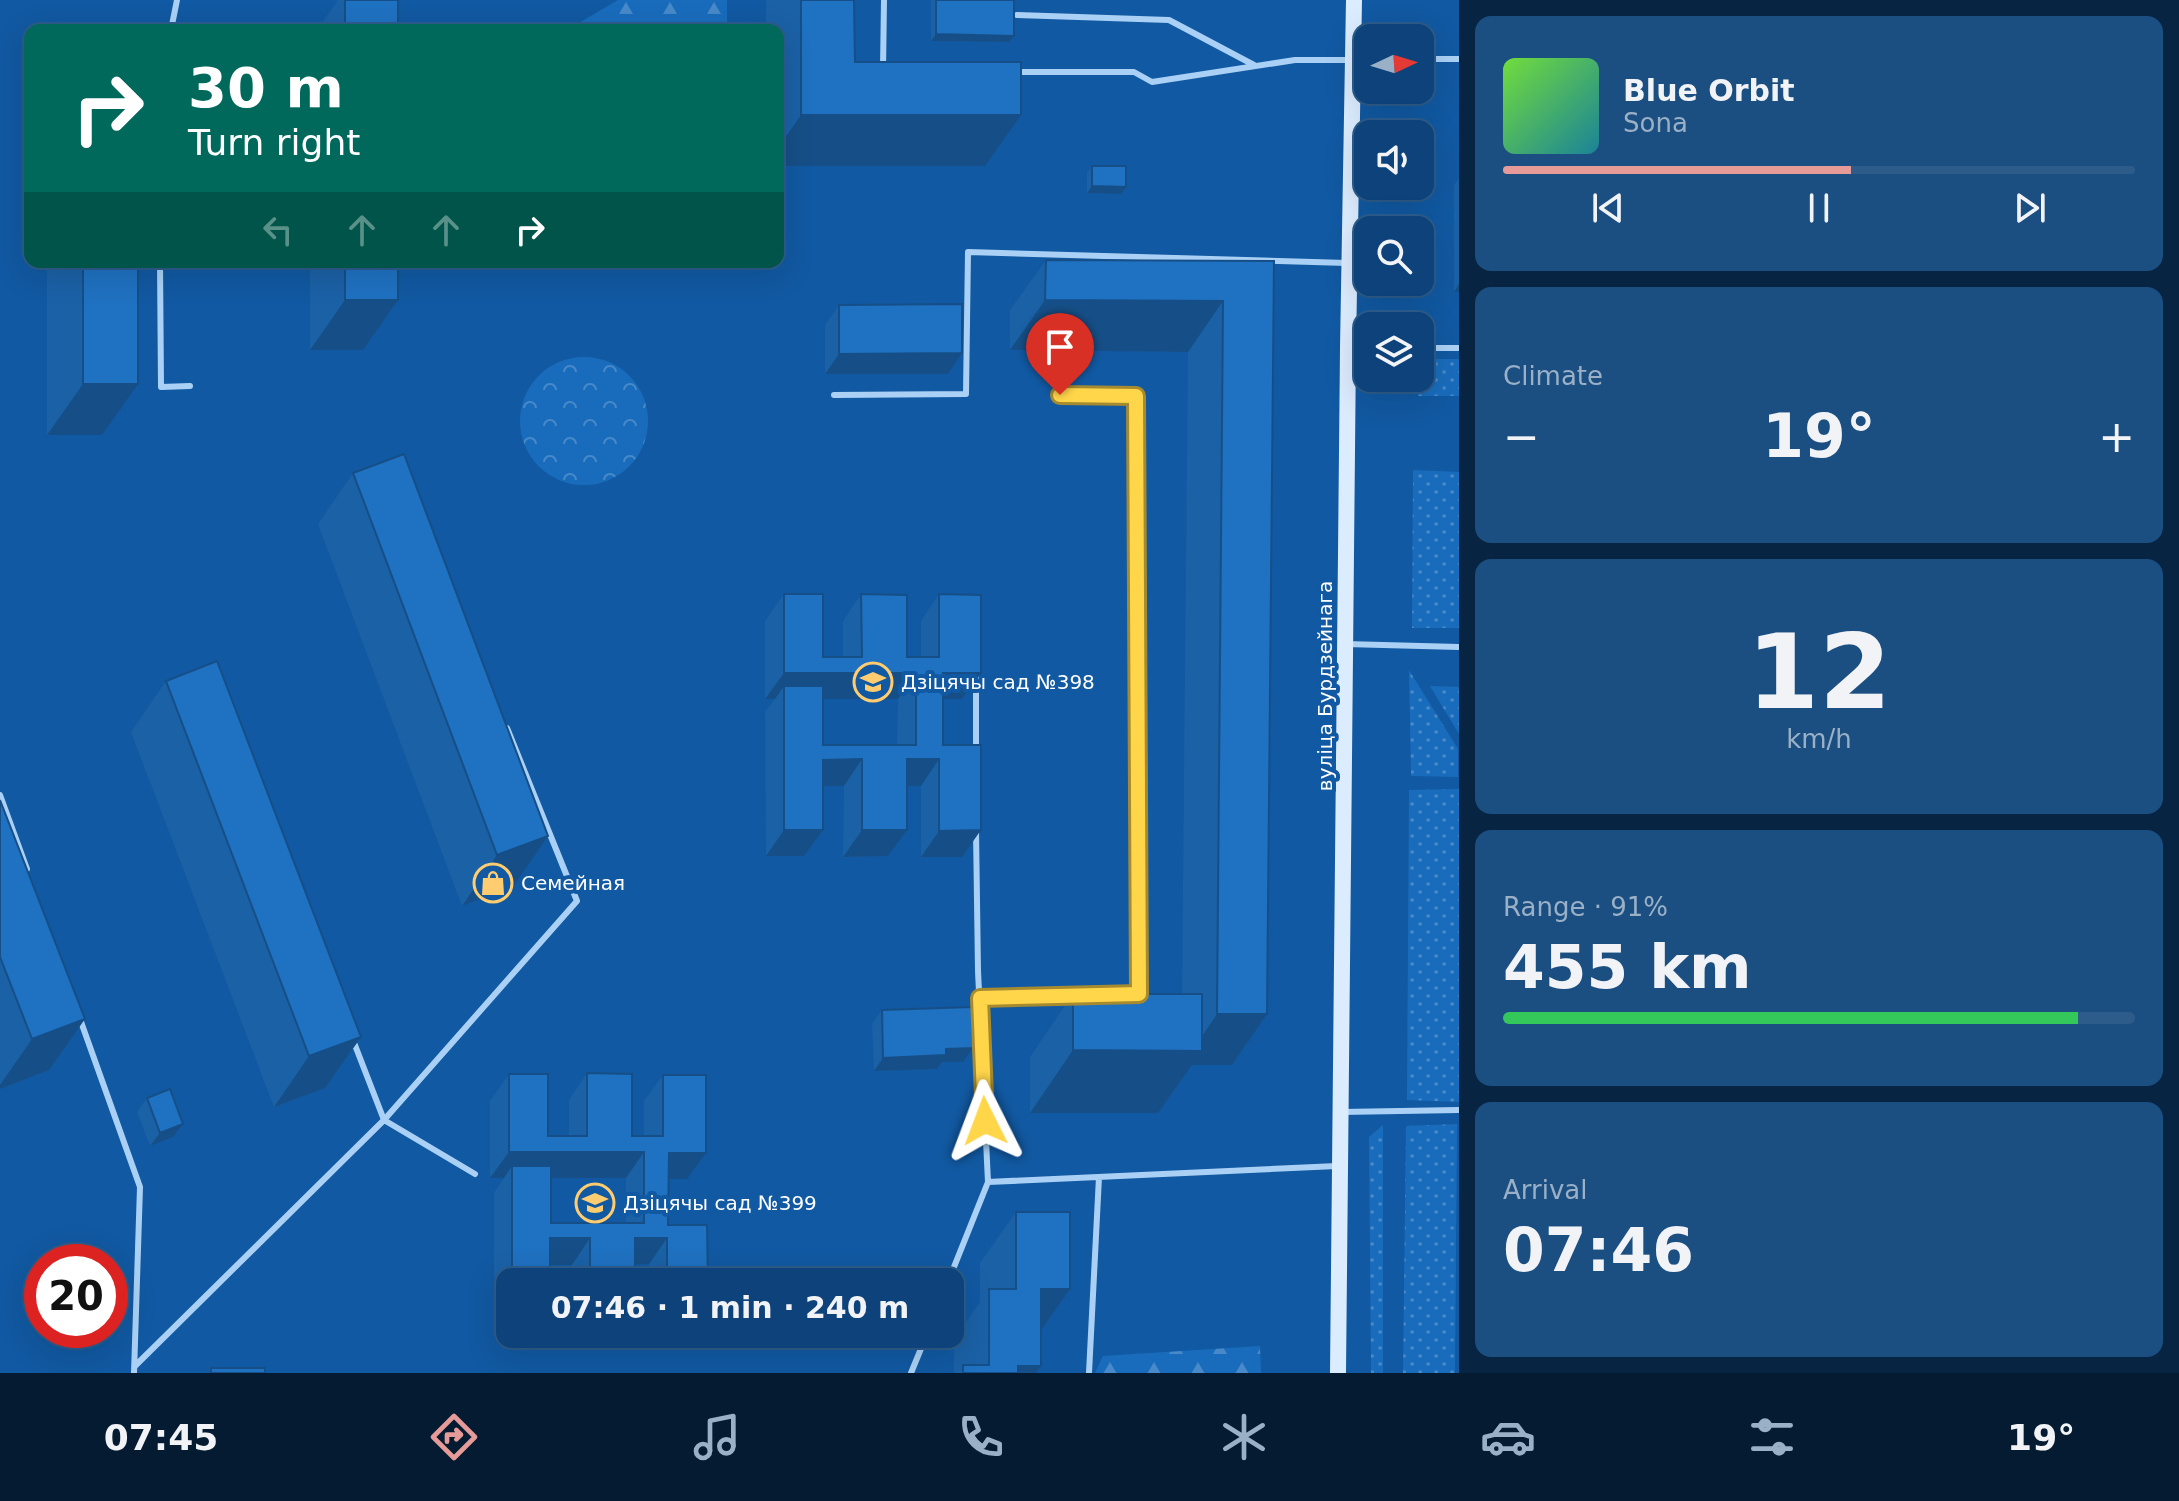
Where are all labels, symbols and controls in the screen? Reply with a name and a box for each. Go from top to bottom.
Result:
north arrow [1354,24,1434,104]
map controls [1354,24,1434,392]
text: 30 m [188,55,344,120]
icon: right [56,56,160,160]
text: Blue Orbit [1623,73,1795,108]
text: Sona [1623,108,1688,138]
button: sound [1354,120,1434,200]
text: Turn right [188,122,360,163]
icon: previous [1586,186,1630,230]
icon: pause [1797,186,1841,230]
icon: next [2008,186,2052,230]
icon: left [256,208,300,252]
icon: ahead [340,208,384,252]
icon: ahead [424,208,468,252]
icon: right [508,208,552,252]
button: search [1354,216,1434,296]
button: layers [1354,312,1434,392]
pin [1026,313,1094,395]
icon: arrive [1038,325,1082,369]
text: Climate [1503,361,1603,391]
text: 19° [1762,401,1876,471]
text: − [1503,411,1540,462]
text: + [2098,411,2135,462]
street label: вуліца Бурдзейнага [1313,581,1337,791]
text: 12 [1747,611,1891,733]
school or university icon: Дзіцячы сад №398 [852,661,894,703]
place label: Дзіцячы сад №398 [901,670,1095,694]
text: km/h [1786,724,1852,754]
shop icon: Семейная [472,862,514,904]
place label: Семейная [521,871,625,895]
text: Range · 91% [1503,892,1668,922]
text: 455 km [1503,932,1752,1002]
position arrow [943,1079,1027,1163]
text: Arrival [1503,1175,1587,1205]
school or university icon: Дзіцячы сад №399 [574,1182,616,1224]
place label: Дзіцячы сад №399 [623,1191,817,1215]
text: 07:46 [1503,1215,1694,1285]
speed limit sign: 20 [24,1244,128,1348]
text: 07:46 · 1 min · 240 m [551,1290,909,1325]
icon: directions [426,1409,482,1465]
icon: music [689,1409,745,1465]
icon: phone [953,1409,1009,1465]
icon: climate [1216,1409,1272,1465]
icon: car [1480,1409,1536,1465]
icon: filters [1744,1409,1800,1465]
text: 07:45 [104,1417,218,1458]
text: 19° [2007,1417,2075,1458]

